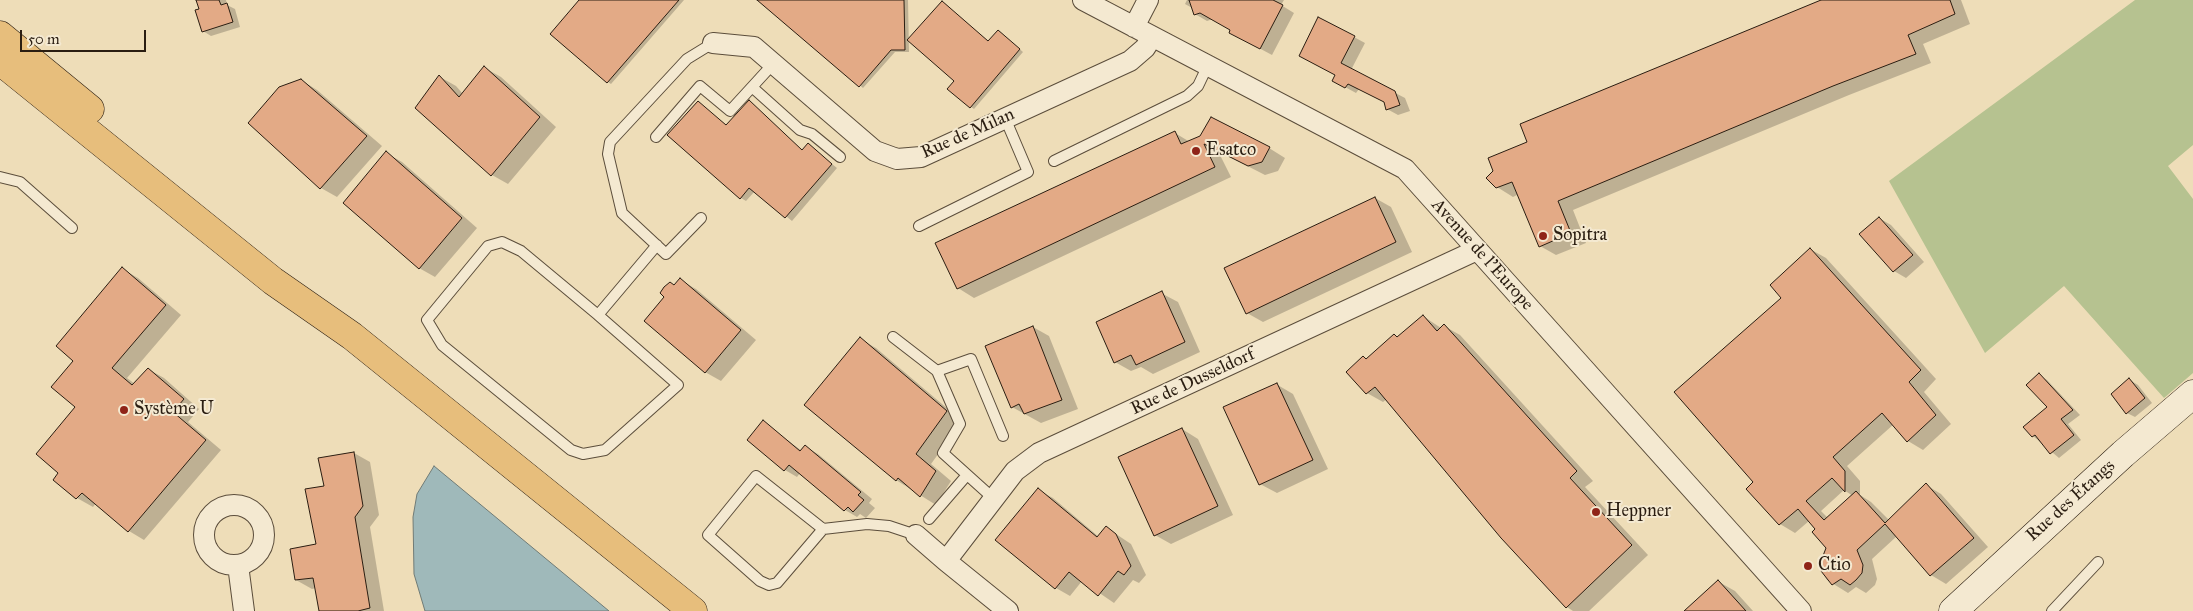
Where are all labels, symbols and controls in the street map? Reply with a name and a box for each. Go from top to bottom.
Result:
scale bar [22,20,149,52]
text: 50 m [28,30,60,48]
street label: Rue de Milan [918,104,1018,164]
place label: Esatco [1206,140,1256,162]
marker: Esatco [1190,145,1202,157]
street label: Avenue de l'Europe [1426,195,1538,315]
place label: Sopitra [1553,225,1607,247]
marker: Sopitra [1537,230,1549,242]
street label: Rue de Dusseldorf [1128,344,1258,420]
place label: Système U [134,399,214,421]
marker: Système U [118,404,130,416]
street label: Rue des Étangs [2022,456,2120,546]
place label: Heppner [1606,501,1671,523]
marker: Heppner [1590,506,1602,518]
place label: Ctio [1818,555,1851,577]
marker: Ctio [1802,560,1814,572]

